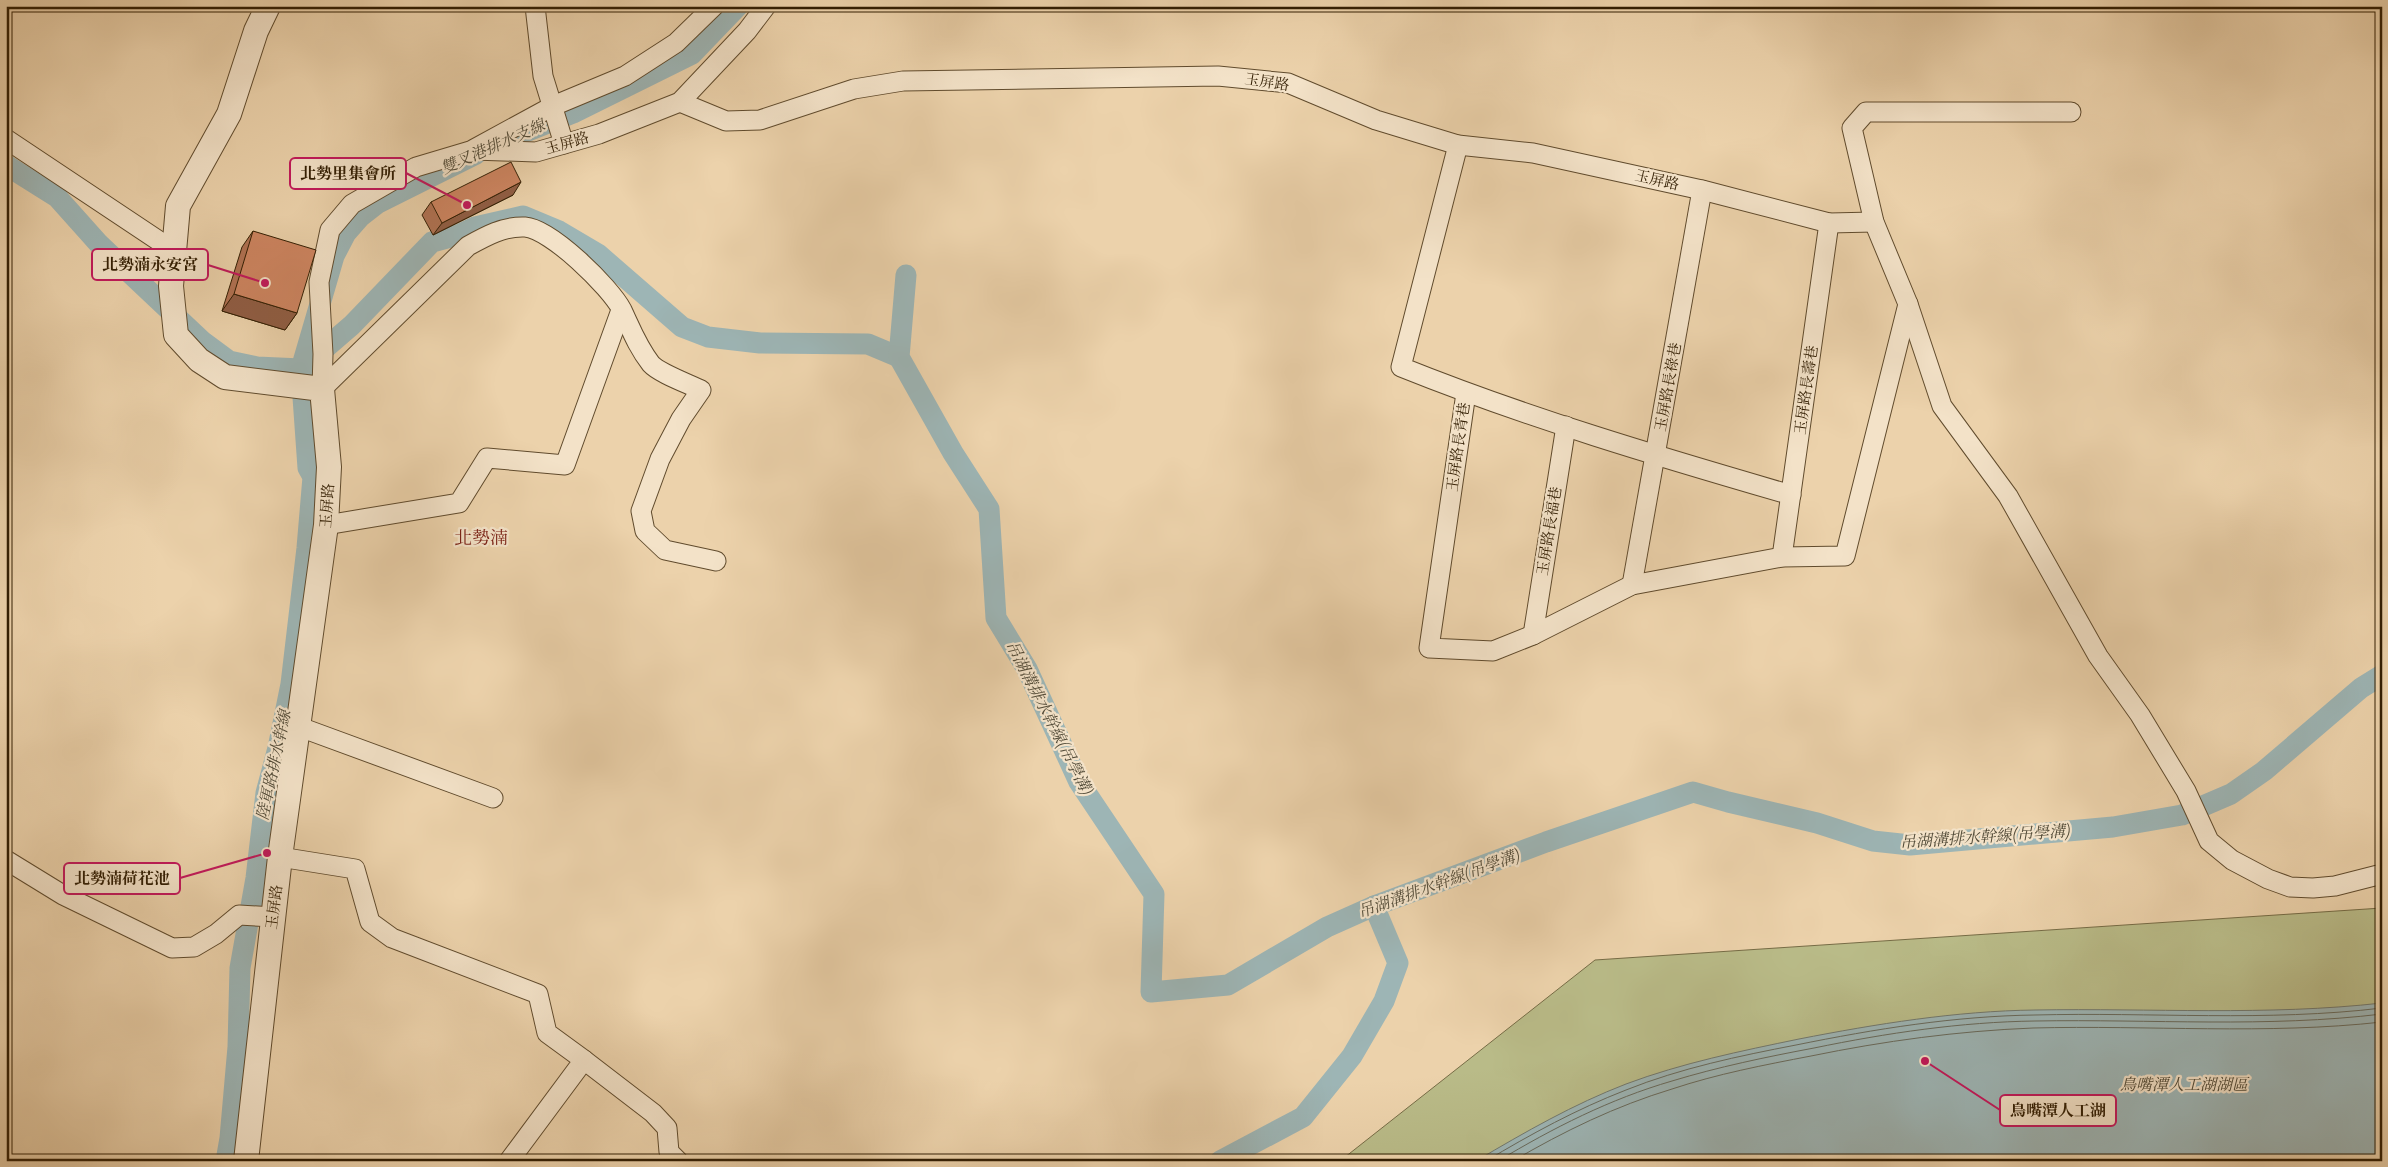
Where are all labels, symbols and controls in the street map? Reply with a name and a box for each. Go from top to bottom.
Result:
street label: 玉屏路 [1243,69,1291,95]
water label: 雙叉港排水支線 [437,113,550,180]
street label: 玉屏路 [543,127,591,159]
callout: 北勢里集會所 [290,158,406,189]
text: 北勢里集會所 [300,163,396,185]
street label: 玉屏路 [1633,165,1681,195]
callout: 北勢湳永安宮 [92,249,208,280]
text: 北勢湳永安宮 [102,254,198,276]
street label: 玉屏路長祿巷 [1650,341,1686,433]
street label: 玉屏路長壽巷 [1790,344,1822,436]
street label: 玉屏路長青巷 [1442,401,1474,493]
street label: 玉屏路 [315,483,339,529]
street label: 玉屏路長福巷 [1532,485,1566,577]
district label: 北勢湳 [454,526,508,551]
water label: 吊湖溝排水幹線(吊學溝) [1000,637,1098,799]
water label: 陸軍路排水幹線 [252,706,297,822]
water label: 吊湖溝排水幹線(吊學溝) [1899,820,2071,854]
water label: 吊湖溝排水幹線(吊學溝) [1355,844,1523,924]
callout: 北勢湳荷花池 [64,863,180,894]
text: 北勢湳荷花池 [74,868,170,890]
street label: 玉屏路 [261,883,287,931]
water label: 鳥嘴潭人工湖湖區 [2120,1074,2250,1096]
callout: 鳥嘴潭人工湖 [2000,1095,2116,1126]
text: 鳥嘴潭人工湖 [2010,1100,2106,1122]

